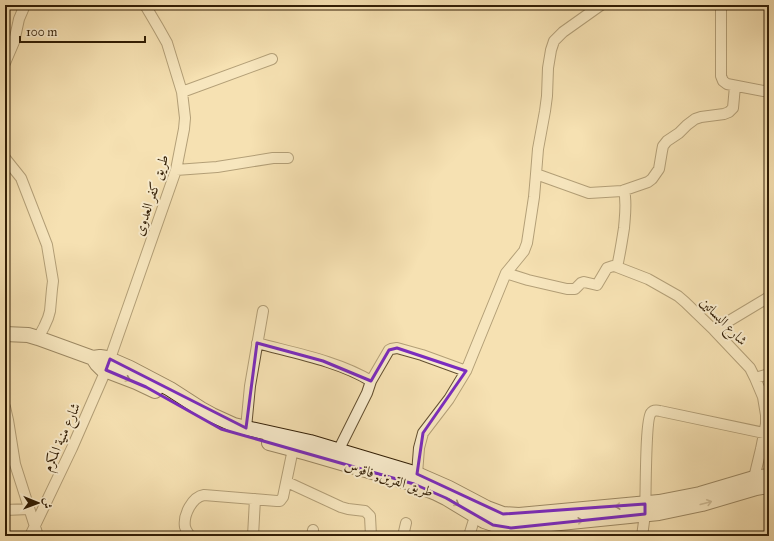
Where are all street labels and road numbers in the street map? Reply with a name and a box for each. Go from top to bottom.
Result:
street label: طريق كفر العدوى [130,152,173,238]
street label: شارع البساتين [694,294,751,351]
street label: شارع منية المكرم [39,400,88,476]
street label: طريق القرين, فاقوس [342,456,435,501]

